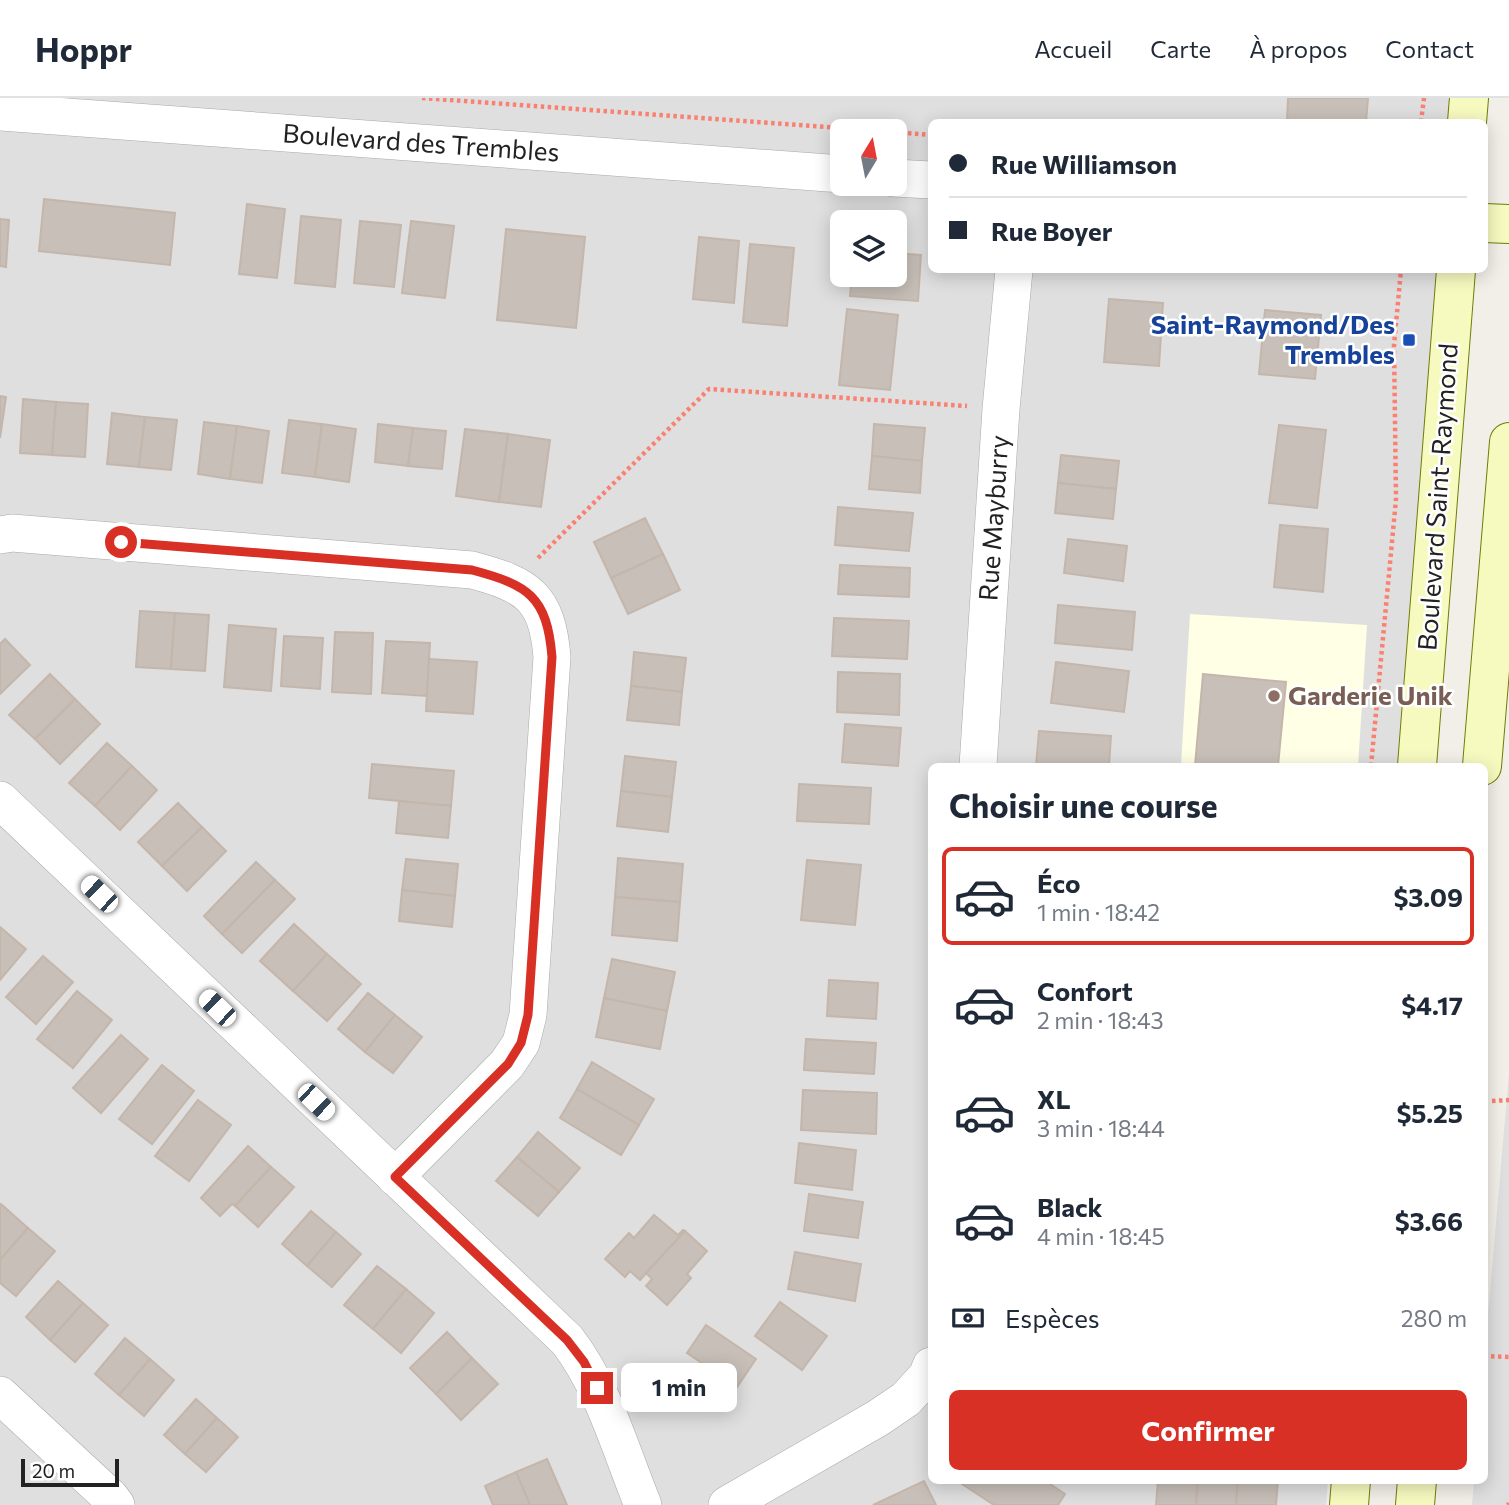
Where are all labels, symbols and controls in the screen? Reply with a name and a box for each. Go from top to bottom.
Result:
text: Hoppr [35,28,132,69]
text: Accueil [1034,34,1112,63]
text: Carte [1150,34,1211,63]
text: À propos [1249,34,1347,63]
text: Contact [1385,34,1474,63]
street label: Boulevard des Trembles [282,116,561,167]
north arrow [830,119,906,196]
map controls [830,119,907,287]
text: Rue Williamson [991,148,1177,179]
button: layers [830,210,907,287]
text: Rue Boyer [991,215,1112,246]
place label: Saint-Raymond/Des Trembles [1151,308,1395,369]
marker: Saint-Raymond/Des Trembles [1401,332,1417,348]
street label: Boulevard Saint-Raymond [1410,342,1463,651]
street label: Rue Mayburry [971,434,1014,602]
route start [105,526,137,558]
place label: Garderie Unik [1288,679,1453,710]
marker: Garderie Unik [1266,688,1282,704]
text: Choisir une course [949,785,1218,825]
icon: car [953,865,1016,928]
text: Éco [1037,867,1081,898]
car [77,872,122,916]
text: $3.09 [1393,881,1463,912]
text: 1 min · 18:42 [1037,898,1160,926]
icon: car [953,973,1016,1036]
text: Confort [1037,975,1133,1006]
car [195,986,240,1030]
text: $4.17 [1401,989,1463,1020]
text: 2 min · 18:43 [1037,1006,1164,1034]
car [294,1080,339,1124]
icon: car [953,1081,1016,1144]
text: XL [1037,1083,1071,1114]
text: $5.25 [1396,1097,1463,1128]
text: 3 min · 18:44 [1037,1114,1165,1142]
icon: car [953,1189,1016,1252]
text: Black [1037,1191,1103,1222]
text: $3.66 [1395,1205,1463,1236]
text: 4 min · 18:45 [1037,1222,1165,1250]
icon: cash [949,1299,987,1337]
text: Espèces [1005,1302,1100,1333]
text: 280 m [1401,1304,1467,1332]
callout: 1 min [622,1364,737,1412]
route end [581,1372,613,1404]
text: 1 min [652,1373,706,1401]
button: Confirmer [949,1390,1467,1470]
scale bar [21,1456,119,1488]
text: 20 m [32,1459,75,1482]

